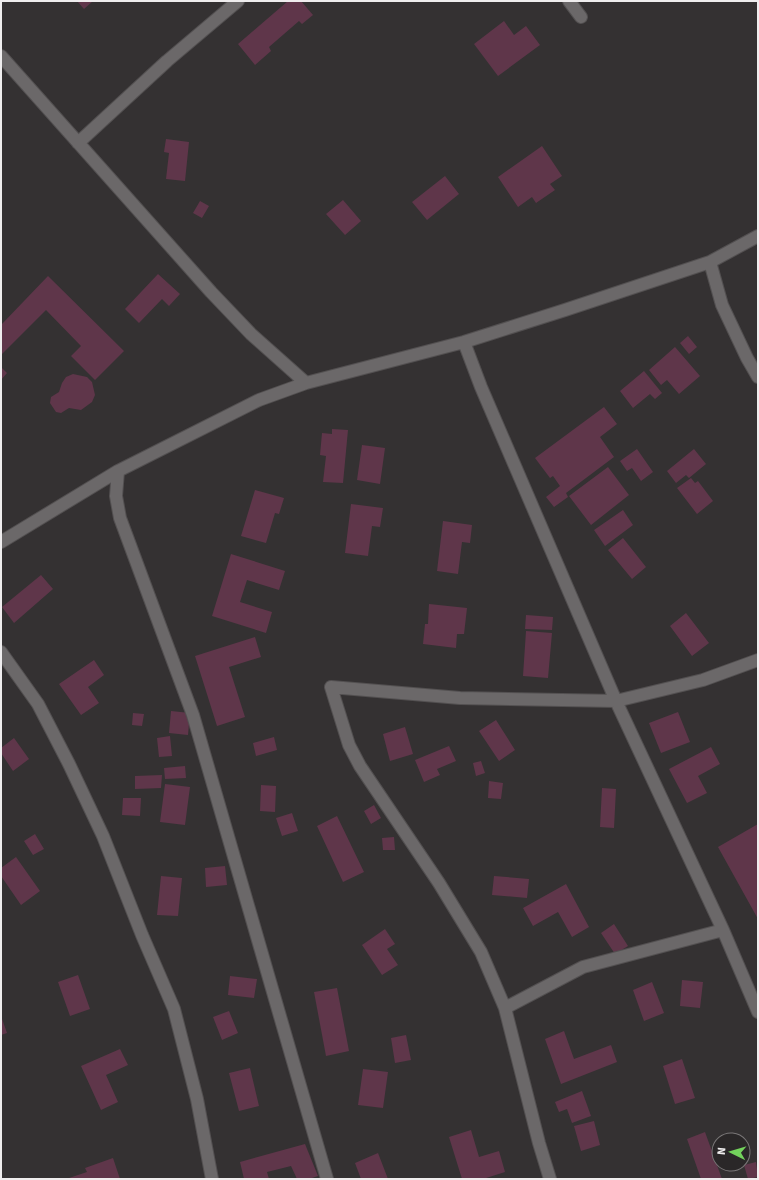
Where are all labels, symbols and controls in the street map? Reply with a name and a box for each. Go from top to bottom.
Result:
north arrow [711,1132,751,1172]
text: N [715,1147,728,1156]

